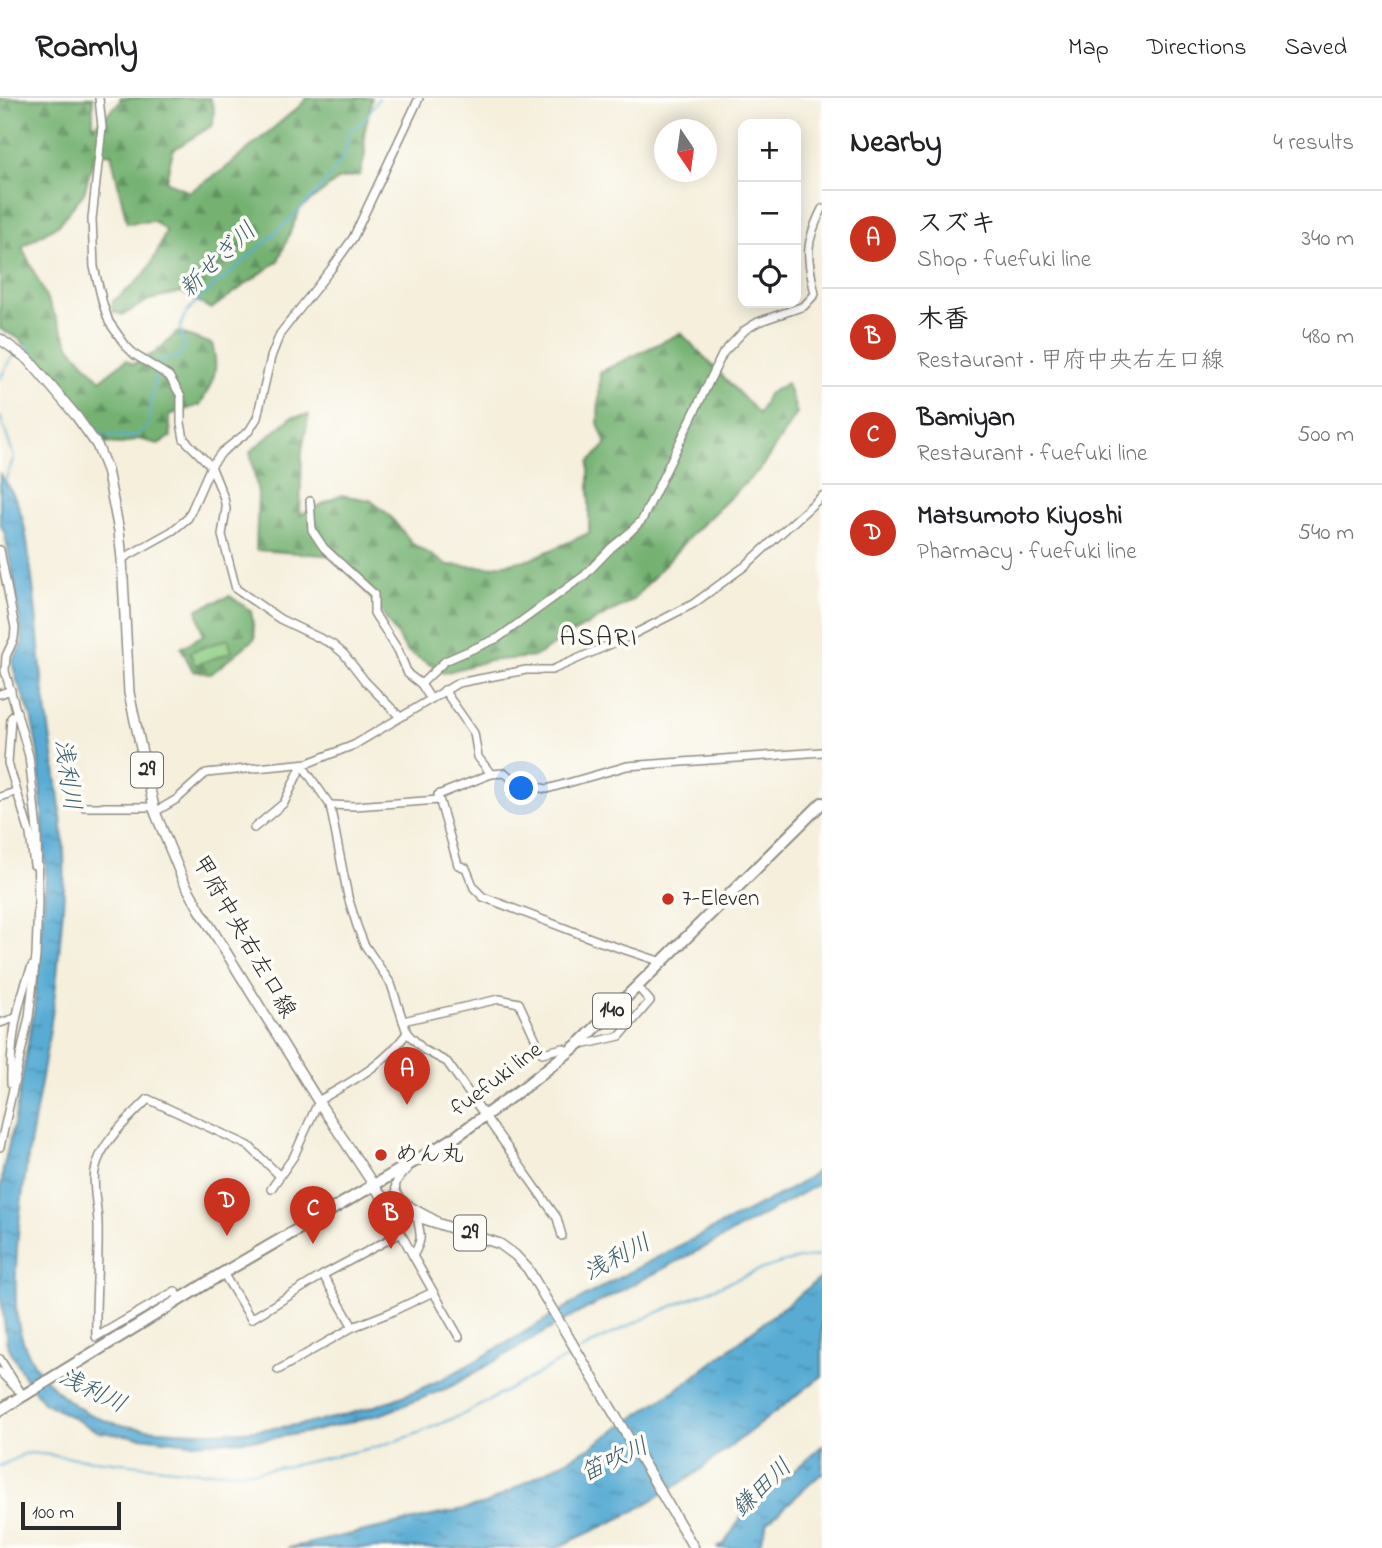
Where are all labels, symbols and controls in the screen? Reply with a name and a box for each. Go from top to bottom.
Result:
text: Roamly [35,24,138,72]
text: Map [1068,31,1109,66]
text: Directions [1147,31,1246,66]
text: Saved [1284,31,1347,66]
north arrow [654,119,717,182]
map controls [738,119,801,308]
button: + [738,119,801,182]
text: Nearby [850,122,942,166]
text: 4 results [1273,127,1354,160]
button: − [738,182,801,245]
text: スズキ [917,206,996,244]
water label: 新せぎ川 [172,215,266,307]
text: A [866,223,880,256]
text: 340 m [1301,223,1354,256]
text: Shop · fuefuki line [917,244,1091,277]
button: locate [738,245,801,308]
text: 木香 [917,302,969,340]
text: B [865,321,881,354]
text: 480 m [1302,321,1354,354]
text: Restaurant · 甲府中央右左口線 [917,345,1224,378]
text: Bamiyan [917,400,1015,438]
text: C [867,419,879,452]
text: 500 m [1297,419,1354,452]
text: Restaurant · fuefuki line [917,438,1147,471]
text: Matsumoto Kiyoshi [917,498,1122,536]
text: D [865,517,881,550]
text: 540 m [1298,517,1354,550]
text: Pharmacy · fuefuki line [917,536,1137,569]
district label: ASARI [559,620,639,658]
water label: 浅利川 [44,737,88,813]
road number: 29 [131,752,163,788]
your location [504,771,538,805]
street label: 甲府中央右左口線 [183,849,303,1025]
place label: 7-Eleven [682,883,759,916]
marker: 7-Eleven [660,891,676,907]
road number: 140 [593,993,631,1028]
street label: fuefuki line [444,1034,550,1126]
pin: A [384,1047,430,1105]
place label: めん丸 [395,1139,464,1172]
marker: めん丸 [373,1147,389,1163]
pin: D [204,1178,250,1236]
pin: C [290,1186,336,1244]
pin: B [368,1191,414,1249]
road number: 29 [454,1216,486,1250]
water label: 浅利川 [578,1227,658,1291]
water label: 浅利川 [52,1360,132,1424]
water label: 笛吹川 [575,1430,655,1492]
water label: 鎌田川 [725,1451,801,1527]
scale bar [21,1499,121,1531]
text: 100 m [32,1500,74,1527]

